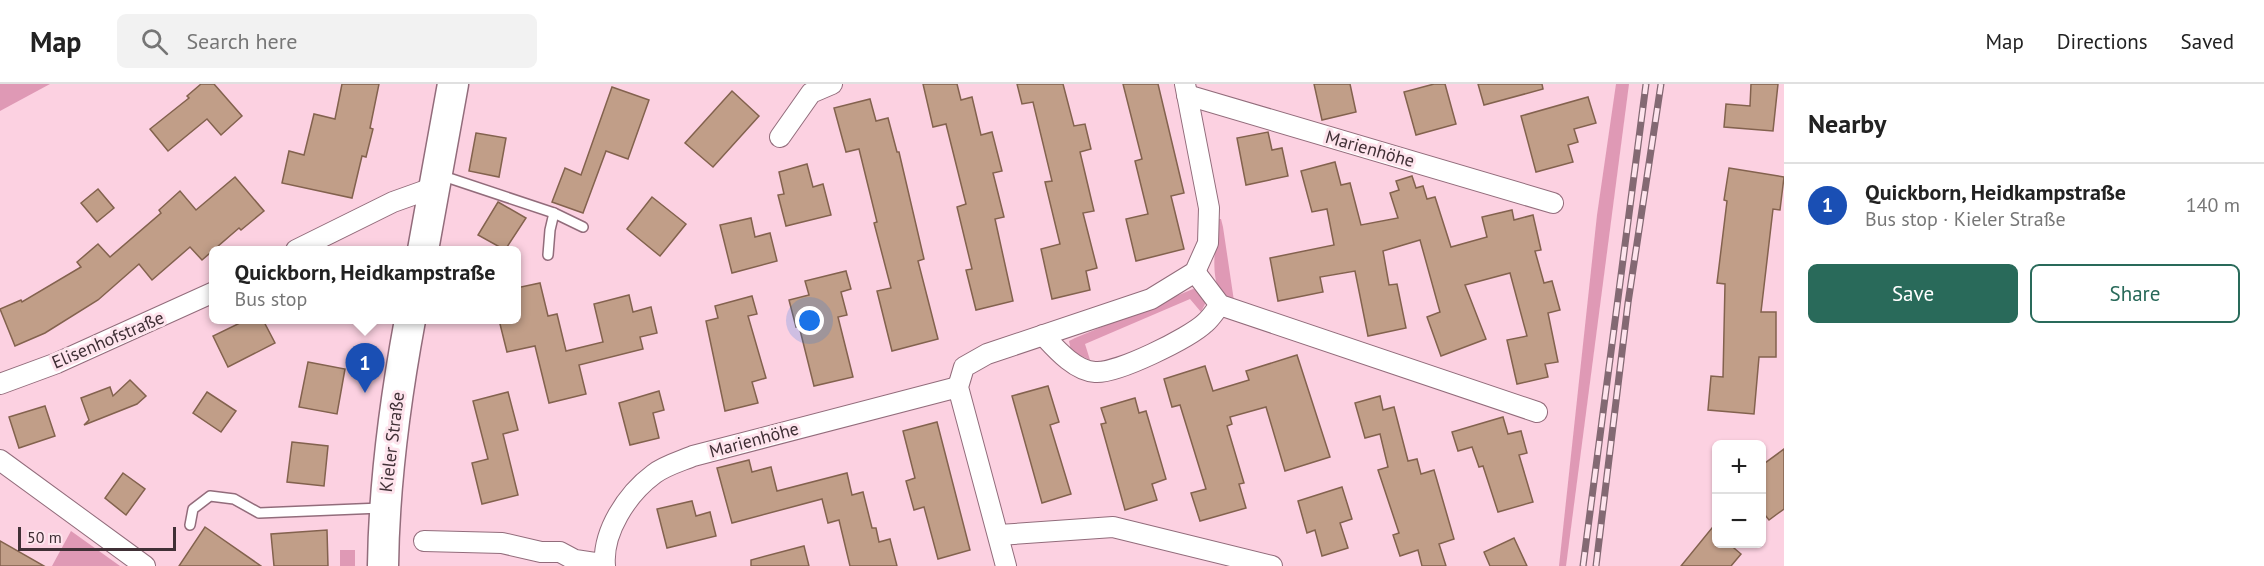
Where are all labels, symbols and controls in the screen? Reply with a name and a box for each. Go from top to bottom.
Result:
search box [117,14,537,68]
text: Map [30,23,81,60]
icon: search [138,25,171,58]
text: Search here [186,27,297,55]
text: Map [1985,28,2024,55]
text: Directions [2057,28,2148,55]
text: Saved [2181,28,2234,55]
text: Nearby [1808,107,1886,140]
street label: Marienhöhe [1323,125,1417,172]
text: Quickborn, Heidkampstraße [1865,178,2126,206]
text: 1 [1822,192,1833,218]
text: 140 m [2186,192,2240,218]
text: Bus stop · Kieler Straße [1865,206,2066,232]
popup [209,246,521,324]
text: Quickborn, Heidkampstraße [235,258,495,286]
button: Save [1808,264,2018,323]
button: Share [2030,264,2240,323]
text: Bus stop [235,286,307,312]
street label: Elisenhofstraße [48,306,167,374]
your location [795,306,824,335]
pin: 1 [346,344,385,393]
street label: Kieler Straße [374,391,409,493]
street label: Marienhöhe [707,417,801,462]
map controls [1712,440,1766,548]
button: + [1712,440,1766,494]
button: − [1712,494,1766,548]
scale bar [18,524,176,552]
text: 50 m [27,527,62,547]

